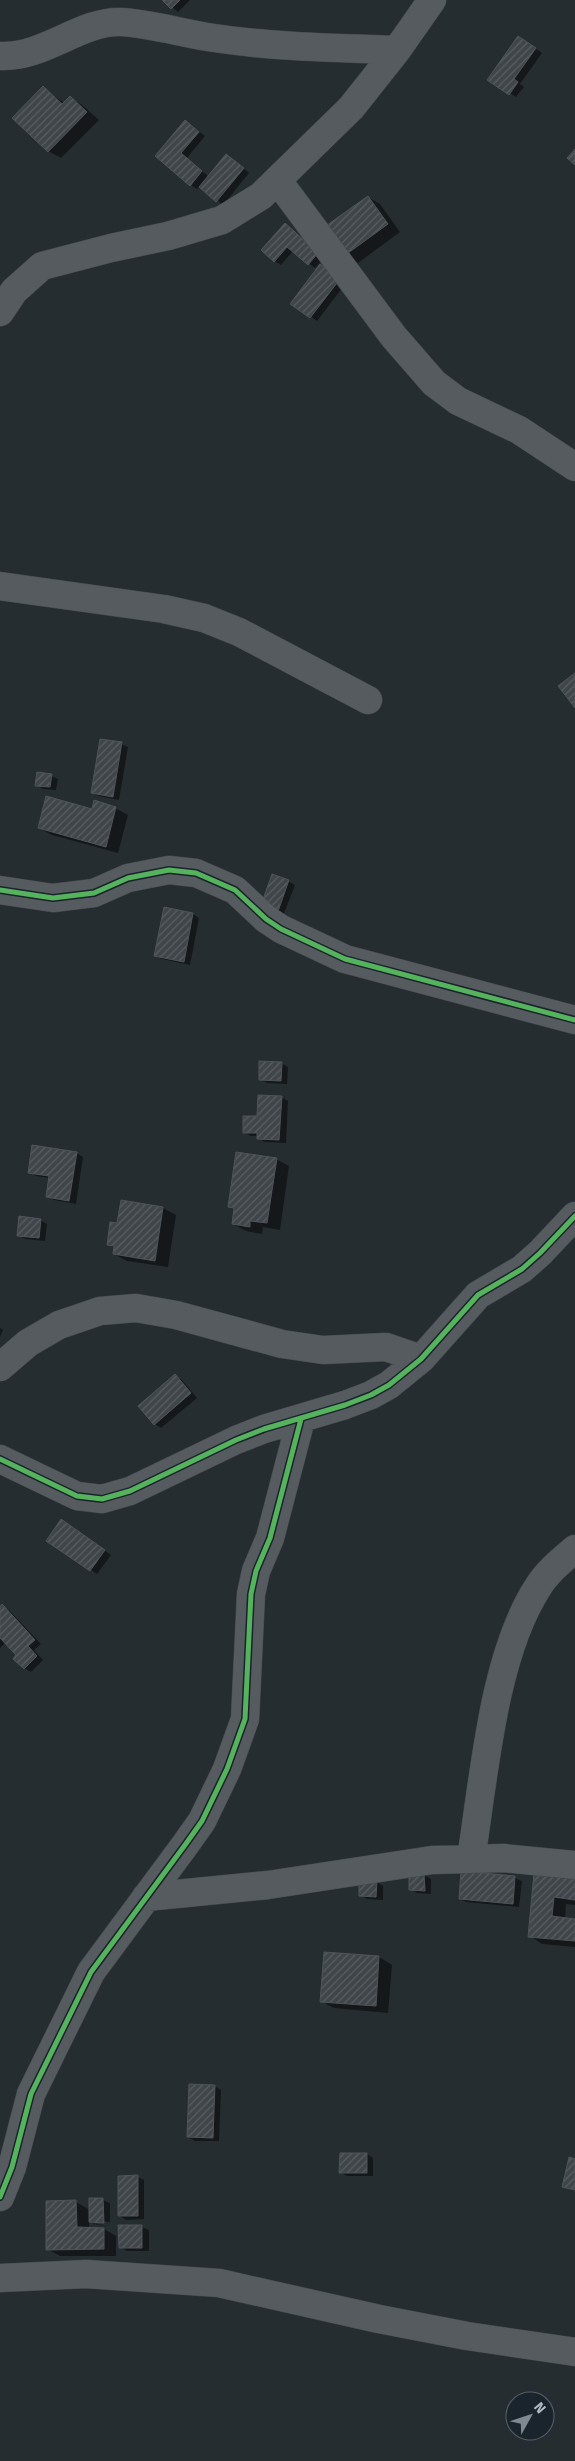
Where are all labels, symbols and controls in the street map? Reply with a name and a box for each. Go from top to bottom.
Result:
north arrow [505,2391,555,2441]
text: N [530,2399,549,2417]

